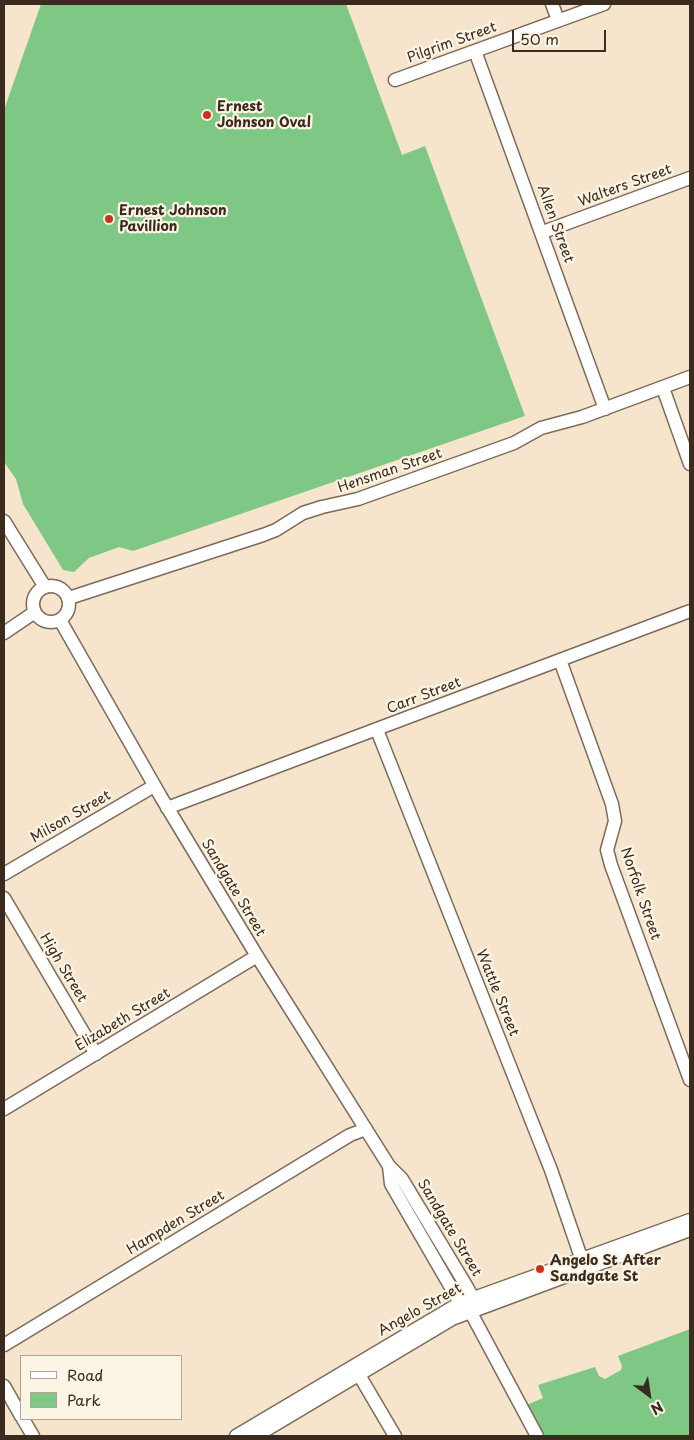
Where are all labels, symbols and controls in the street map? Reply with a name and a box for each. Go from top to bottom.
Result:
street label: Pilgrim Street [405,19,499,67]
scale bar [514,20,608,52]
text: 50 m [520,27,559,50]
place label: Ernest Johnson Oval [217,99,311,132]
marker: Ernest Johnson Oval [201,109,213,121]
street label: Walters Street [576,161,674,211]
street label: Allen Street [533,183,577,265]
place label: Ernest Johnson Pavillion [119,203,227,236]
marker: Ernest Johnson Pavillion [103,213,115,225]
street label: Hensman Street [336,445,444,497]
street label: Carr Street [385,674,463,718]
street label: Milson Street [28,787,114,847]
street label: Sandgate Street [197,836,269,940]
street label: Norfolk Street [616,846,664,942]
street label: High Street [36,930,90,1006]
street label: Wattle Street [472,947,522,1039]
street label: Elizabeth Street [72,985,174,1055]
street label: Sandgate Street [413,1176,485,1280]
street label: Hampden Street [124,1187,228,1259]
place label: Angelo St After Sandgate St [550,1253,661,1285]
marker: Angelo St After Sandgate St [534,1263,546,1275]
street label: Angelo Street [375,1280,465,1340]
legend [20,1355,182,1420]
text: Road [67,1363,103,1386]
north arrow [624,1370,674,1420]
text: Park [67,1388,101,1411]
text: N [647,1396,667,1420]

